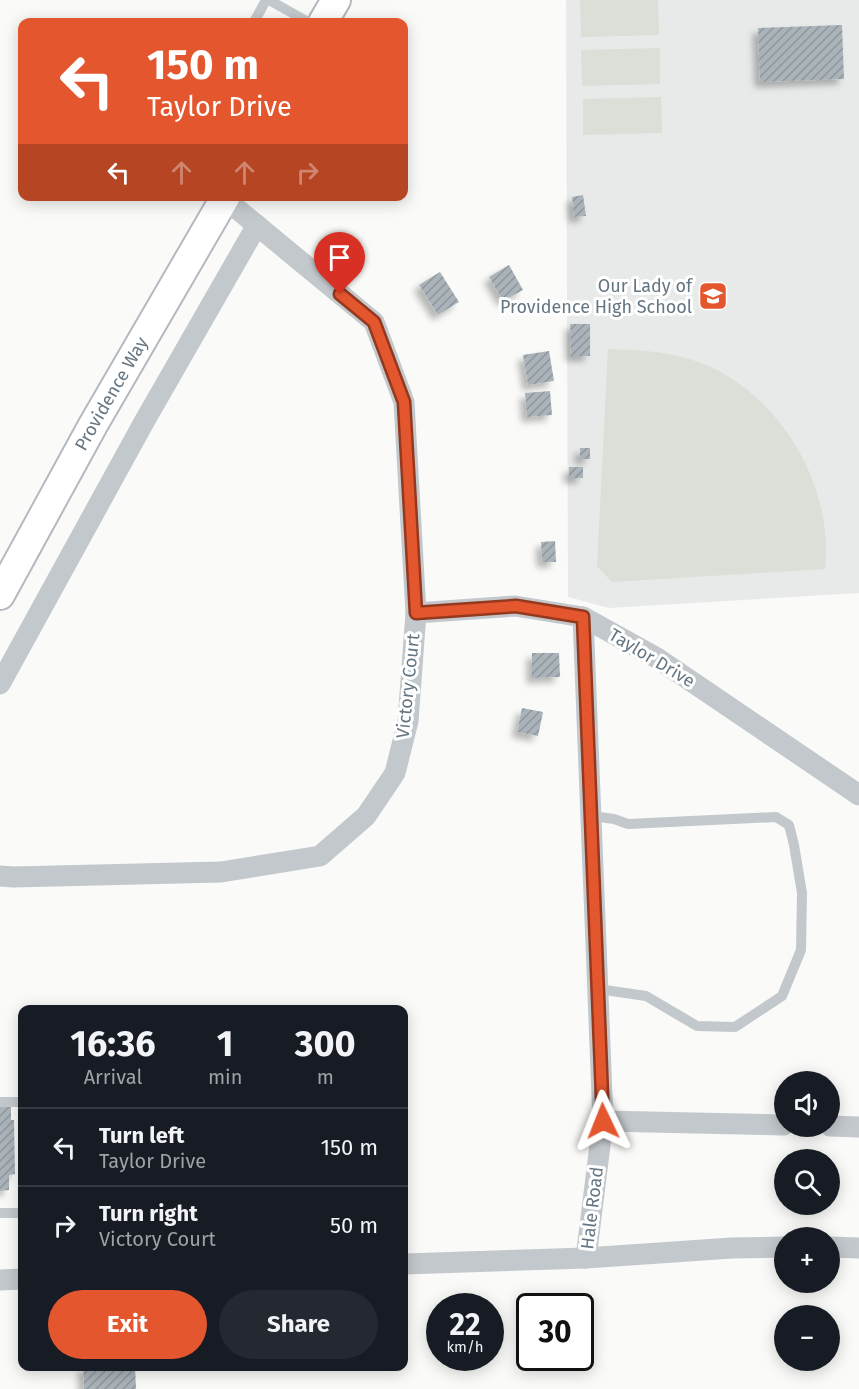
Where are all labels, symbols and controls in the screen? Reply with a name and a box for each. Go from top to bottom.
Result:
text: 150 m [147,40,259,90]
icon: left [48,42,126,120]
text: Taylor Drive [147,91,292,123]
icon: left [102,156,135,189]
icon: ahead [165,156,198,189]
icon: ahead [228,156,261,189]
icon: right [291,156,324,189]
pin [314,232,365,294]
icon: arrive [323,241,356,274]
place label: Our Lady of Providence High School [500,275,694,318]
school or university icon: Our Lady of Providence High School [697,280,729,312]
street label: Providence Way [70,333,153,454]
street label: Taylor Drive [605,624,699,692]
street label: Victory Court [392,632,424,739]
text: 16:36 [70,1022,156,1066]
text: 1 [217,1022,234,1066]
text: 300 [295,1022,356,1066]
text: Arrival [84,1065,142,1089]
text: min [208,1065,242,1089]
text: m [317,1065,334,1089]
map controls [774,1071,840,1371]
button: sound [774,1071,840,1137]
position arrow [571,1089,635,1153]
text: Turn left [99,1122,184,1149]
icon: left [48,1131,81,1164]
text: 150 m [320,1134,378,1161]
text: Taylor Drive [99,1149,206,1173]
button: search [774,1149,840,1215]
street label: Hale Road [576,1165,608,1251]
text: Turn right [99,1200,198,1227]
icon: right [48,1209,81,1242]
text: 50 m [330,1212,378,1239]
text: Victory Court [99,1227,216,1251]
button: + [774,1227,840,1293]
button: Exit [48,1290,207,1359]
button: Share [219,1290,378,1359]
speed limit sign: 30 [516,1293,594,1371]
button: − [774,1305,840,1371]
text: 22 [449,1307,481,1343]
text: km/h [446,1338,484,1356]

